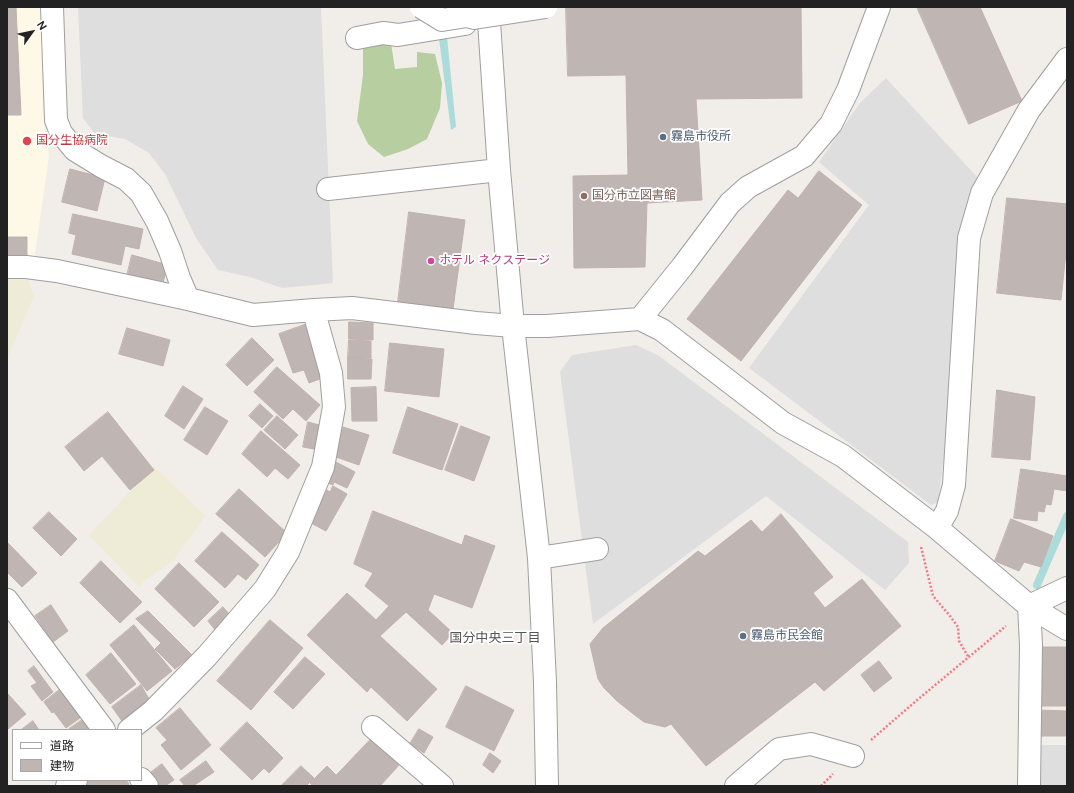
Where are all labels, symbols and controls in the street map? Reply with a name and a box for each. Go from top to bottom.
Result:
north arrow [12,12,52,52]
text: N [34,18,50,33]
place label: 霧島市役所 [671,130,731,144]
marker: 霧島市役所 [658,132,668,142]
place label: 国分生協病院 [36,134,108,148]
marker: 国分生協病院 [21,135,33,147]
place label: 国分市立図書館 [592,189,676,203]
marker: 国分市立図書館 [579,191,589,201]
place label: ホテル ネクステージ [439,254,550,268]
marker: ホテル ネクステージ [426,256,436,266]
place label: 霧島市民会館 [751,629,823,643]
district label: 国分中央三丁目 [450,631,540,647]
marker: 霧島市民会館 [738,631,748,641]
legend [12,729,142,781]
text: 道路 [50,738,74,754]
text: 建物 [50,758,74,774]

